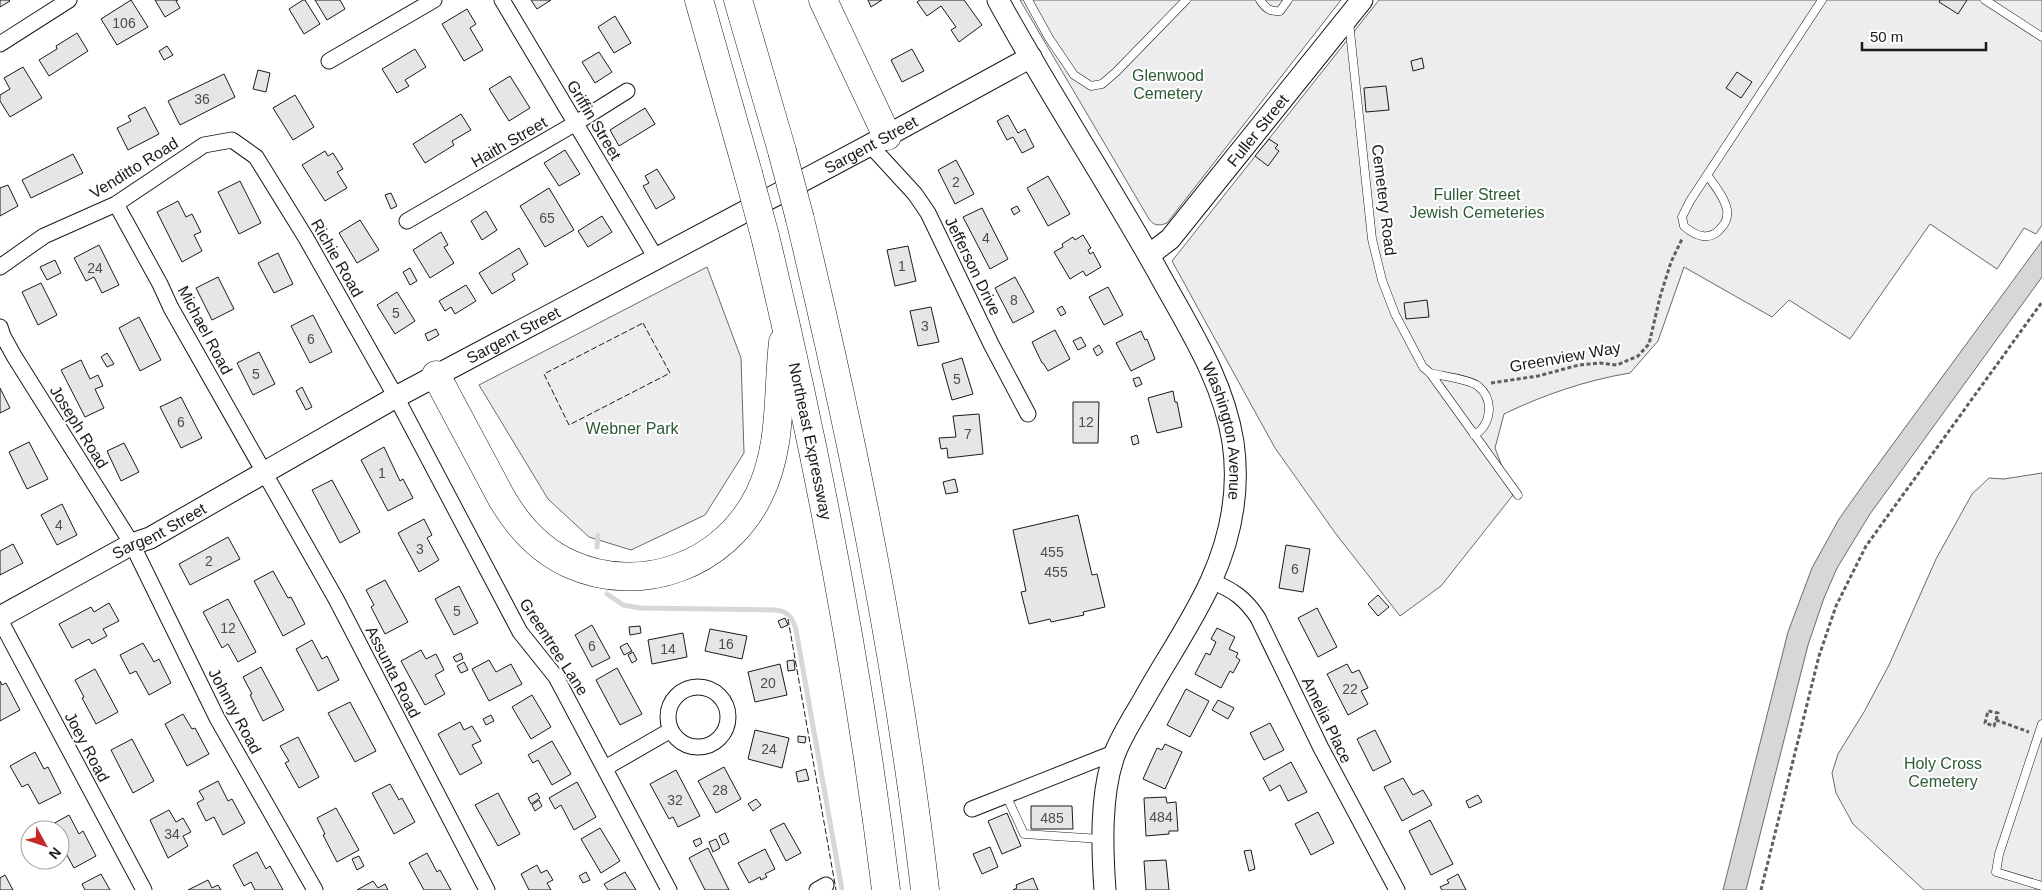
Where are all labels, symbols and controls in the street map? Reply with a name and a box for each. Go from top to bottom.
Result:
house number: 106 [112,15,136,31]
scale bar [1862,20,1986,52]
text: 50 m [1870,28,1903,45]
park label: Glenwood Cemetery [1132,67,1204,102]
street label: Griffin Street [564,77,625,163]
street label: Fuller Street [1223,90,1292,169]
house number: 36 [194,91,210,107]
street label: Sargent Street [821,112,921,176]
street label: Haith Street [468,113,550,170]
street label: Venditto Road [87,134,181,202]
street label: Cemetery Road [1369,143,1399,257]
house number: 2 [952,174,960,190]
park label: Fuller Street Jewish Cemeteries [1409,186,1545,221]
house number: 65 [539,210,555,226]
street label: Jefferson Drive [942,214,1004,318]
street label: Richie Road [308,216,366,300]
house number: 4 [982,230,990,246]
house number: 1 [898,258,906,274]
house number: 24 [87,260,103,276]
street label: Michael Road [175,283,235,377]
house number: 8 [1010,292,1018,308]
street label: Sargent Street [464,303,563,366]
house number: 5 [392,305,400,321]
house number: 3 [921,318,929,334]
house number: 6 [307,331,315,347]
street label: Greenview Way [1508,339,1622,375]
street label: Washington Avenue [1200,360,1244,501]
street label: Northeast Expressway [786,361,835,521]
house number: 5 [252,366,260,382]
house number: 5 [953,371,961,387]
street label: Joseph Road [47,383,111,471]
house number: 6 [177,414,185,430]
house number: 12 [1078,414,1094,430]
park label: Webner Park [585,420,680,437]
house number: 7 [964,426,972,442]
house number: 1 [378,465,386,481]
street label: Sargent Street [109,499,209,562]
house number: 4 [55,517,63,533]
house number: 3 [416,541,424,557]
house number: 455 [1040,544,1064,560]
house number: 2 [205,553,213,569]
house number: 6 [1291,561,1299,577]
house number: 455 [1044,564,1068,580]
street label: Greentree Lane [516,595,592,699]
house number: 5 [453,603,461,619]
house number: 12 [220,620,236,636]
street label: Assunta Road [363,623,423,721]
house number: 16 [718,636,734,652]
house number: 6 [588,638,596,654]
house number: 14 [660,641,676,657]
street label: Johnny Road [205,665,265,757]
street label: Amelia Place [1299,674,1355,766]
house number: 20 [760,675,776,691]
house number: 22 [1342,681,1358,697]
street label: Joey Road [62,709,112,785]
house number: 24 [761,741,777,757]
park label: Holy Cross Cemetery [1904,755,1982,790]
house number: 28 [712,782,728,798]
house number: 32 [667,792,683,808]
house number: 484 [1149,809,1173,825]
house number: 485 [1040,810,1064,826]
north arrow [20,820,70,870]
house number: 34 [164,826,180,842]
text: N [46,844,64,862]

